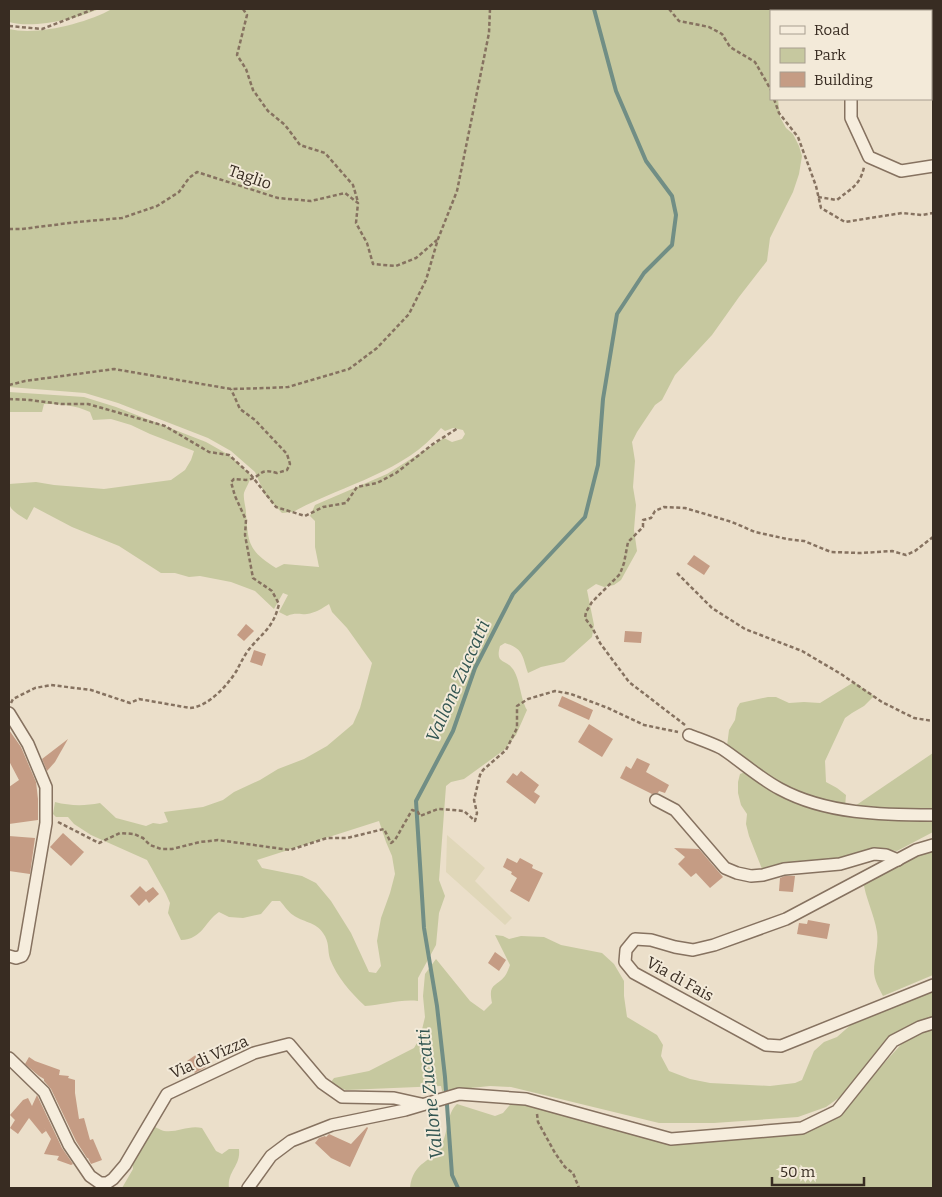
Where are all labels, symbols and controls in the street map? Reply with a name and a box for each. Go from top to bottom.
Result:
legend [770,10,932,100]
text: Road [814,21,849,39]
text: Park [814,46,846,64]
text: Building [814,71,873,89]
street label: Taglio [226,161,274,193]
water label: Vallone Zuccatti [421,617,495,745]
street label: Via di Fais [643,953,717,1005]
water label: Vallone Zuccatti [412,1028,448,1160]
street label: Via di Vizza [167,1031,251,1083]
scale bar [772,1154,864,1186]
text: 50 m [780,1163,816,1181]

